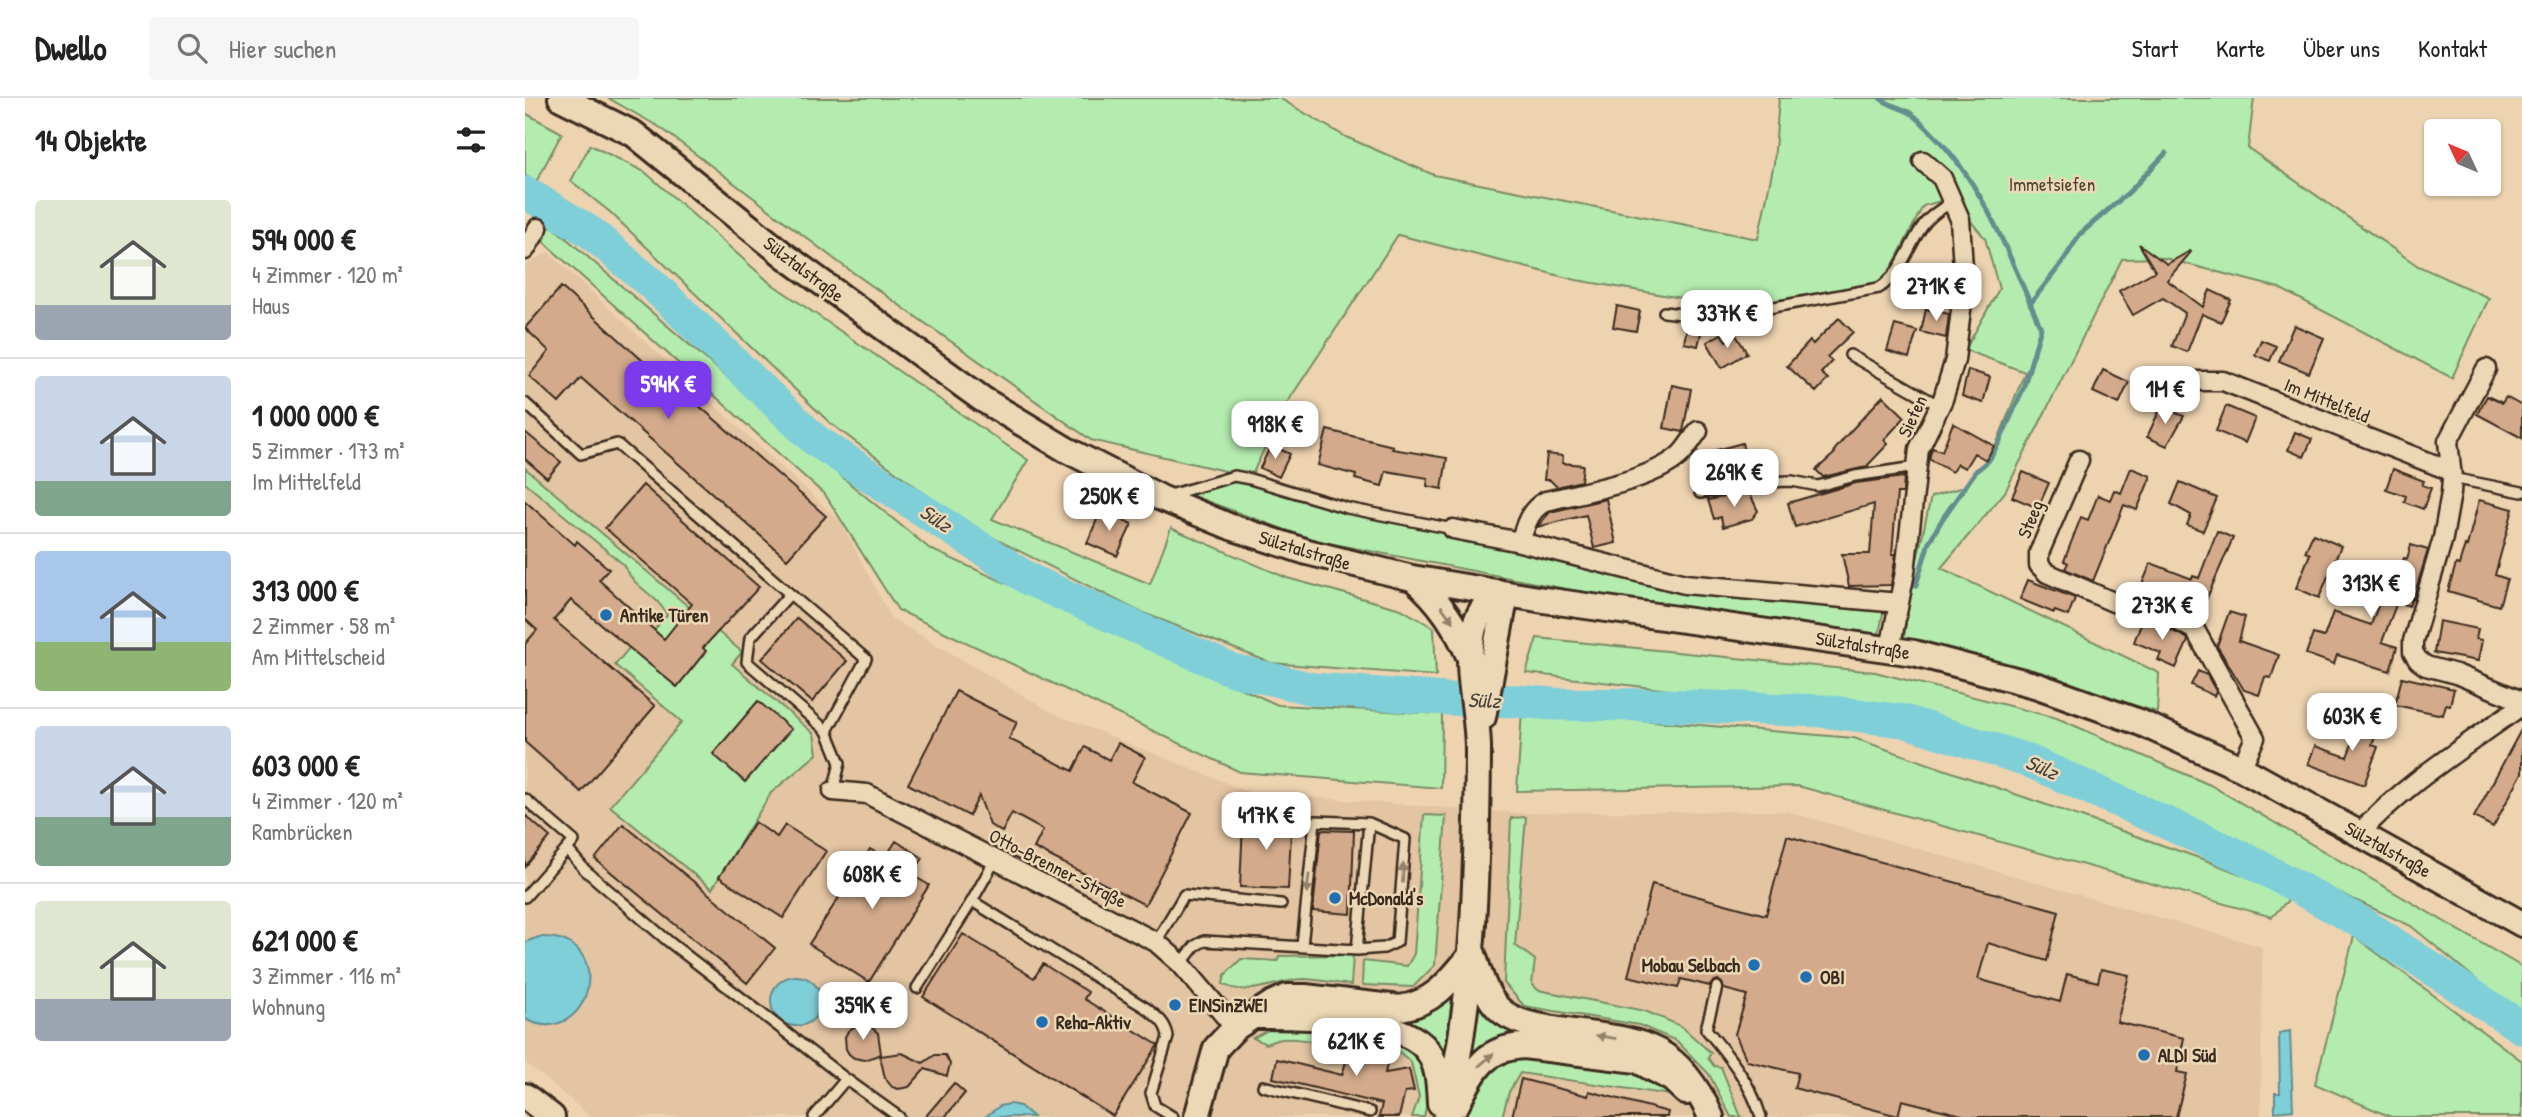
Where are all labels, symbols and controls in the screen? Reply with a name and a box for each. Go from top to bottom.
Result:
search box [149,17,639,80]
text: Dwello [35,26,107,70]
icon: search [173,29,211,67]
text: Hier suchen [229,31,336,66]
text: Start [2132,32,2178,64]
text: Karte [2216,32,2265,64]
text: Über uns [2303,32,2380,64]
text: Kontakt [2418,32,2487,64]
north arrow [2424,119,2501,196]
map controls [2424,119,2501,196]
text: 14 Objekte [35,120,147,160]
icon: filters [452,121,490,159]
park label: Immetsiefen [2009,171,2095,197]
text: 594 000 € [252,219,356,259]
icon: home [91,228,175,312]
street label: Sülztalstraße [758,230,850,308]
text: 4 Zimmer · 120 m² [252,259,403,290]
pin: 271K € [1879,264,1993,323]
text: 271K € [1907,270,1965,301]
text: Haus [252,290,290,321]
pin: 337K € [1670,290,1784,350]
text: 337K € [1697,297,1757,328]
pin: 594K € [611,362,725,421]
pin: 1M € [2124,366,2206,426]
text: 594K € [640,368,696,399]
street label: Im Mittelfeld [2280,371,2374,429]
text: 1M € [2146,373,2184,404]
street label: Siefen [1891,391,1933,441]
text: 1 000 000 € [252,395,379,435]
pin: 918K € [1218,402,1332,461]
icon: home [91,404,175,488]
text: 918K € [1247,408,1303,439]
text: 5 Zimmer · 173 m² [252,435,405,466]
pin: 269K € [1677,450,1791,509]
text: 269K € [1706,456,1762,487]
text: Im Mittelfeld [252,466,361,497]
pin: 250K € [1052,474,1166,533]
text: 250K € [1079,480,1139,511]
street label: Steeg [2011,496,2049,542]
water label: Sülz [914,497,959,540]
street label: Sülztalstraße [1256,524,1355,576]
pin: 313K € [2314,560,2428,620]
text: 313K € [2342,567,2400,598]
text: 313 000 € [252,570,358,610]
icon: home [91,579,175,663]
pin: 273K € [2105,582,2219,642]
text: 273K € [2132,589,2192,620]
place label: Antike Türen [620,602,709,628]
one-way arrow [1440,605,1454,623]
marker: Antike Türen [598,607,614,623]
text: 2 Zimmer · 58 m² [252,610,395,641]
street label: Sülztalstraße [1814,625,1912,665]
text: Am Mittelscheid [252,641,385,672]
water label: Sülz [1467,685,1503,715]
pin: 603K € [2295,694,2409,753]
text: 603K € [2323,700,2381,731]
text: 603 000 € [252,745,359,785]
water label: Sülz [2021,747,2065,788]
icon: home [91,754,175,838]
text: 4 Zimmer · 120 m² [252,785,403,816]
pin: 417K € [1209,792,1323,852]
text: 417K € [1238,799,1294,830]
street label: Sülztalstraße [2340,815,2436,884]
text: Rambrücken [252,816,353,847]
street label: Otto-Brenner-Straße [985,822,1131,914]
pin: 608K € [815,852,929,911]
text: 608K € [843,858,901,889]
one-way arrow [1398,862,1409,884]
one-way arrow [1303,873,1314,895]
place label: McDonald's [1349,885,1424,911]
marker: McDonald's [1327,890,1343,906]
text: 621 000 € [252,920,357,960]
icon: home [91,929,175,1013]
place label: Mobau Selbach [1642,952,1740,978]
marker: Mobau Selbach [1746,957,1762,973]
text: 3 Zimmer · 116 m² [252,960,401,991]
place label: OBI [1820,964,1845,990]
marker: OBI [1798,969,1814,985]
pin: 359K € [806,982,920,1042]
text: 359K € [835,989,891,1020]
text: Wohnung [252,991,325,1022]
place label: EINSinZWEI [1189,992,1268,1018]
marker: EINSinZWEI [1167,997,1183,1013]
place label: Reha-Aktiv [1056,1009,1131,1035]
marker: Reha-Aktiv [1034,1014,1050,1030]
pin: 621K € [1299,1018,1413,1078]
text: 621K € [1328,1025,1384,1056]
one-way arrow [1595,1031,1617,1042]
place label: ALDI Süd [2158,1042,2217,1068]
marker: ALDI Süd [2136,1047,2152,1063]
one-way arrow [1477,1052,1495,1068]

